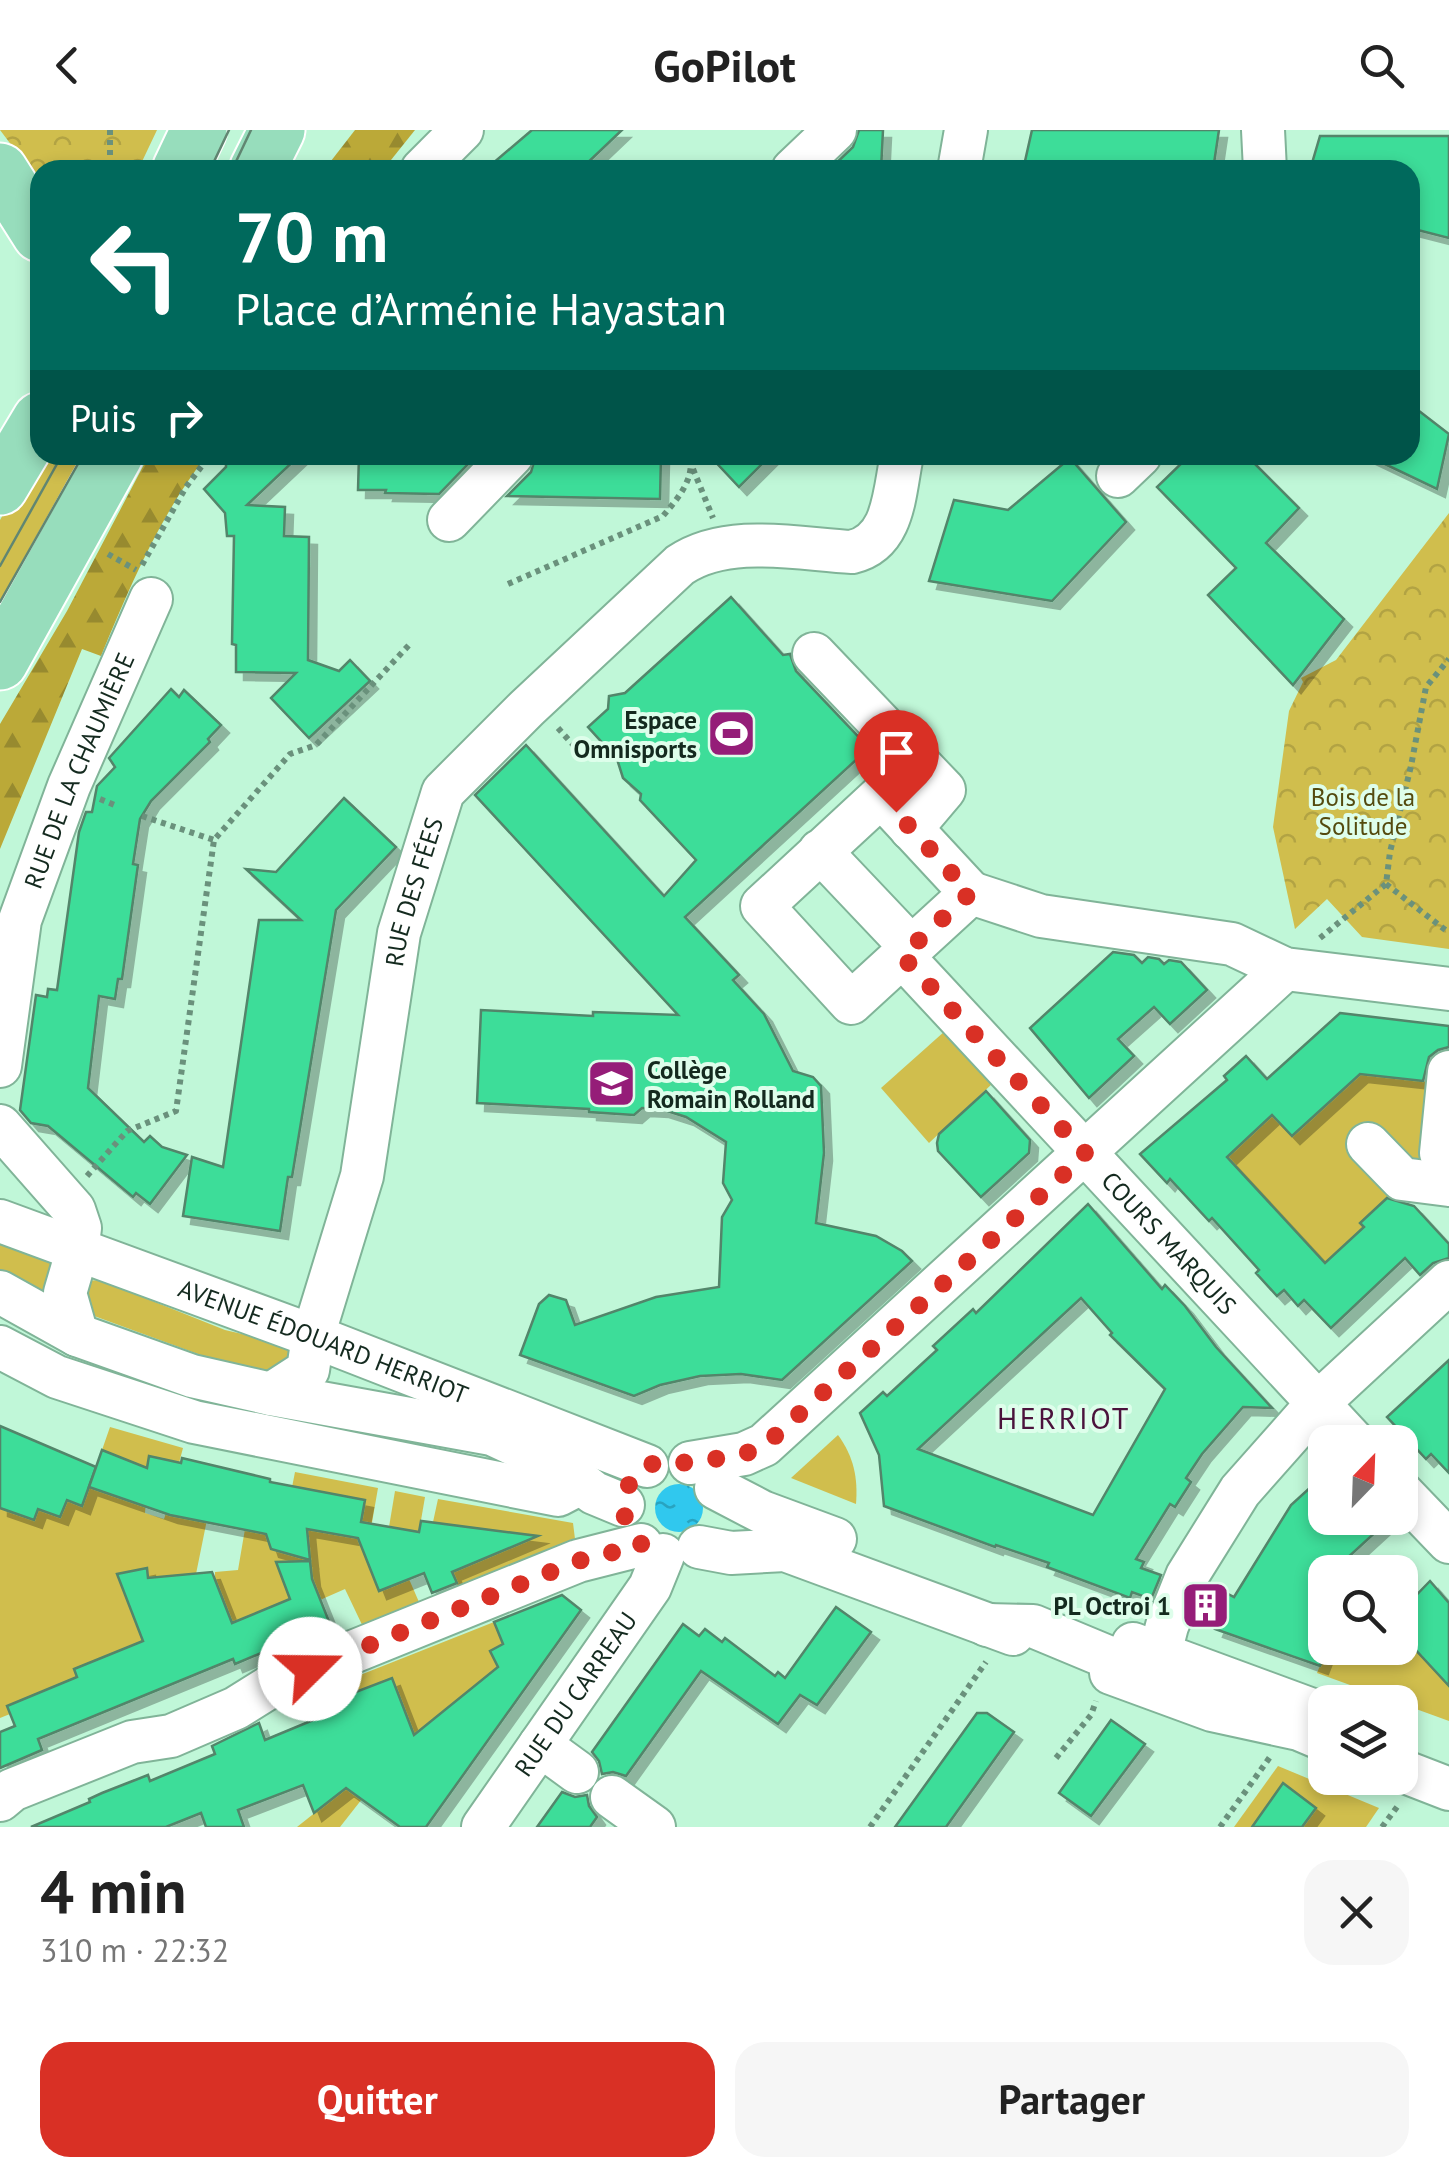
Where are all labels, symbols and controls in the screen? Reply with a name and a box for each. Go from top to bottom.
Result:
text: GoPilot [653,36,796,94]
icon: back [40,38,95,93]
icon: search [1354,38,1409,93]
text: 70 m [235,191,388,281]
icon: left [70,200,200,330]
text: Place d’Arménie Hayastan [235,279,727,337]
icon: right [157,390,212,445]
text: Puis [70,393,137,442]
street label: RUE DE LA CHAUMIÈRE [17,648,141,893]
place label: Espace Omnisports [573,704,697,765]
sports icon: Espace Omnisports [706,708,758,760]
pin [854,710,939,813]
icon: arrive [869,725,924,780]
park label: Bois de la Solitude [1311,781,1415,842]
street label: RUE DES FÉES [378,813,450,969]
place label: Collège Romain Rolland [647,1054,815,1115]
school or university icon: Collège Romain Rolland [586,1058,638,1110]
street label: COURS MARQUIS [1095,1165,1243,1321]
street label: AVENUE ÉDOUARD HERRIOT [174,1272,473,1411]
district label: HERRIOT [997,1398,1131,1437]
north arrow [1308,1425,1418,1535]
map controls [1308,1425,1418,1795]
button: search [1308,1555,1418,1665]
building icon: PL Octroi 1 [1180,1580,1232,1632]
place label: PL Octroi 1 [1053,1590,1171,1622]
street label: RUE DU CARREAU [507,1606,644,1782]
position arrow [258,1617,362,1721]
button: layers [1308,1685,1418,1795]
text: 4 min [40,1852,186,1930]
button: close [1304,1860,1409,1965]
text: 310 m · 22:32 [40,1929,229,1971]
button: Quitter [40,2042,715,2157]
button: Partager [735,2042,1409,2157]

